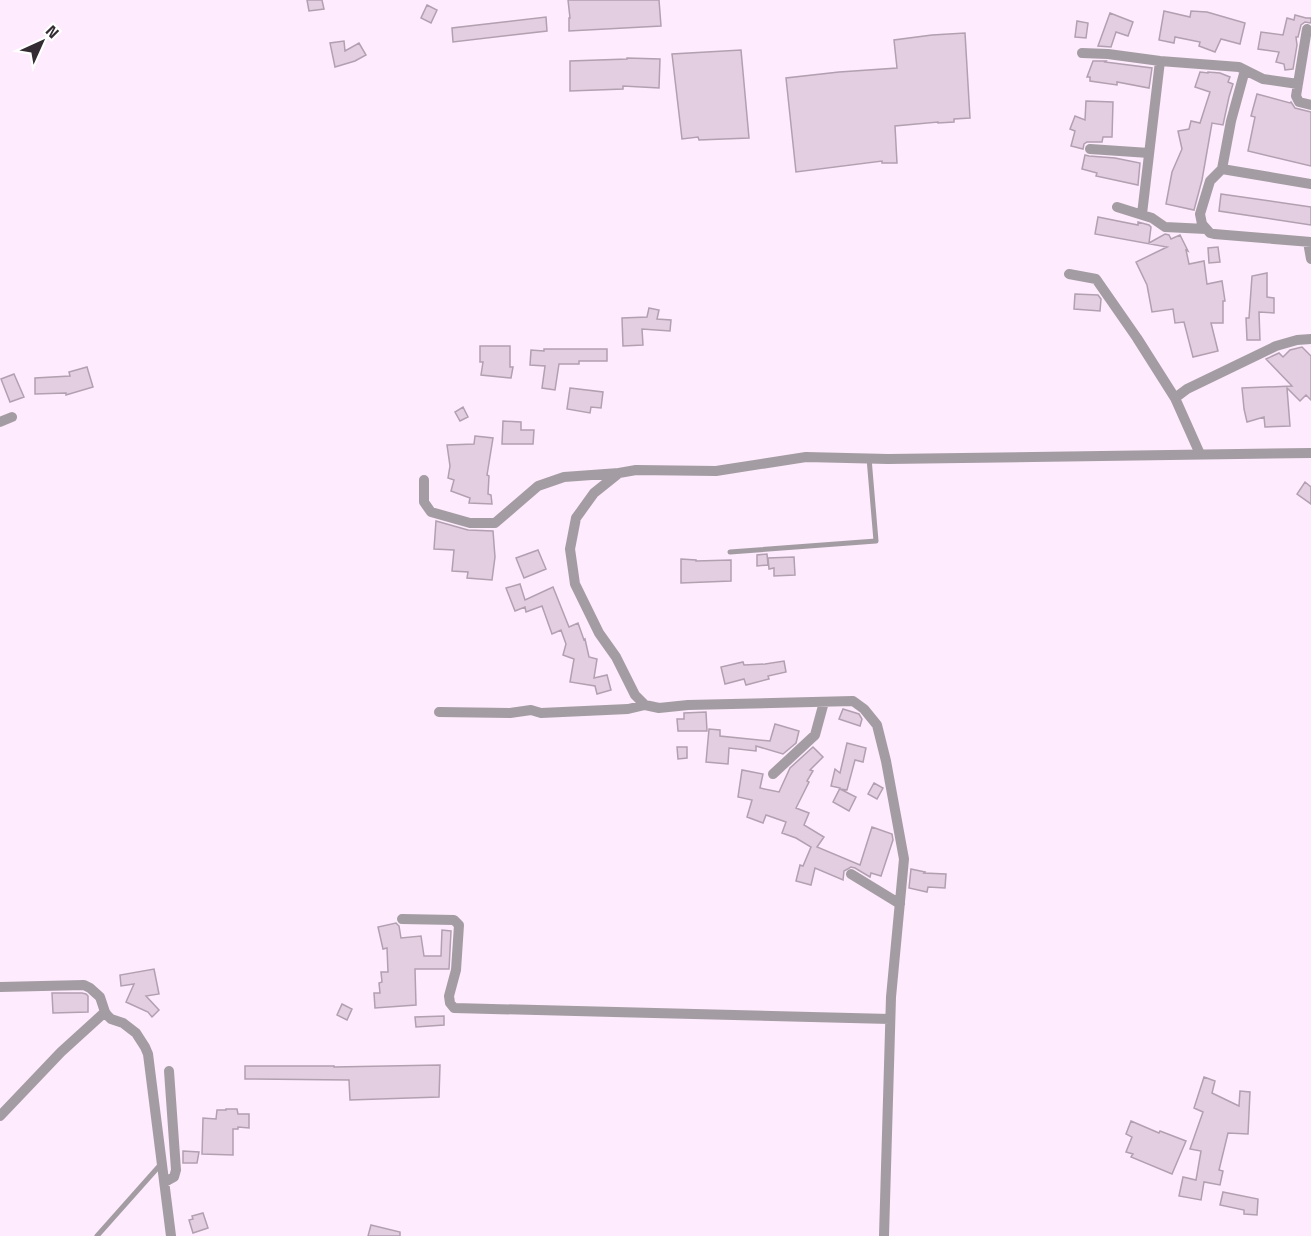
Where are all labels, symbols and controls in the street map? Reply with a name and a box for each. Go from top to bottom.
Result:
north arrow [12,12,72,72]
text: N [40,19,65,44]

